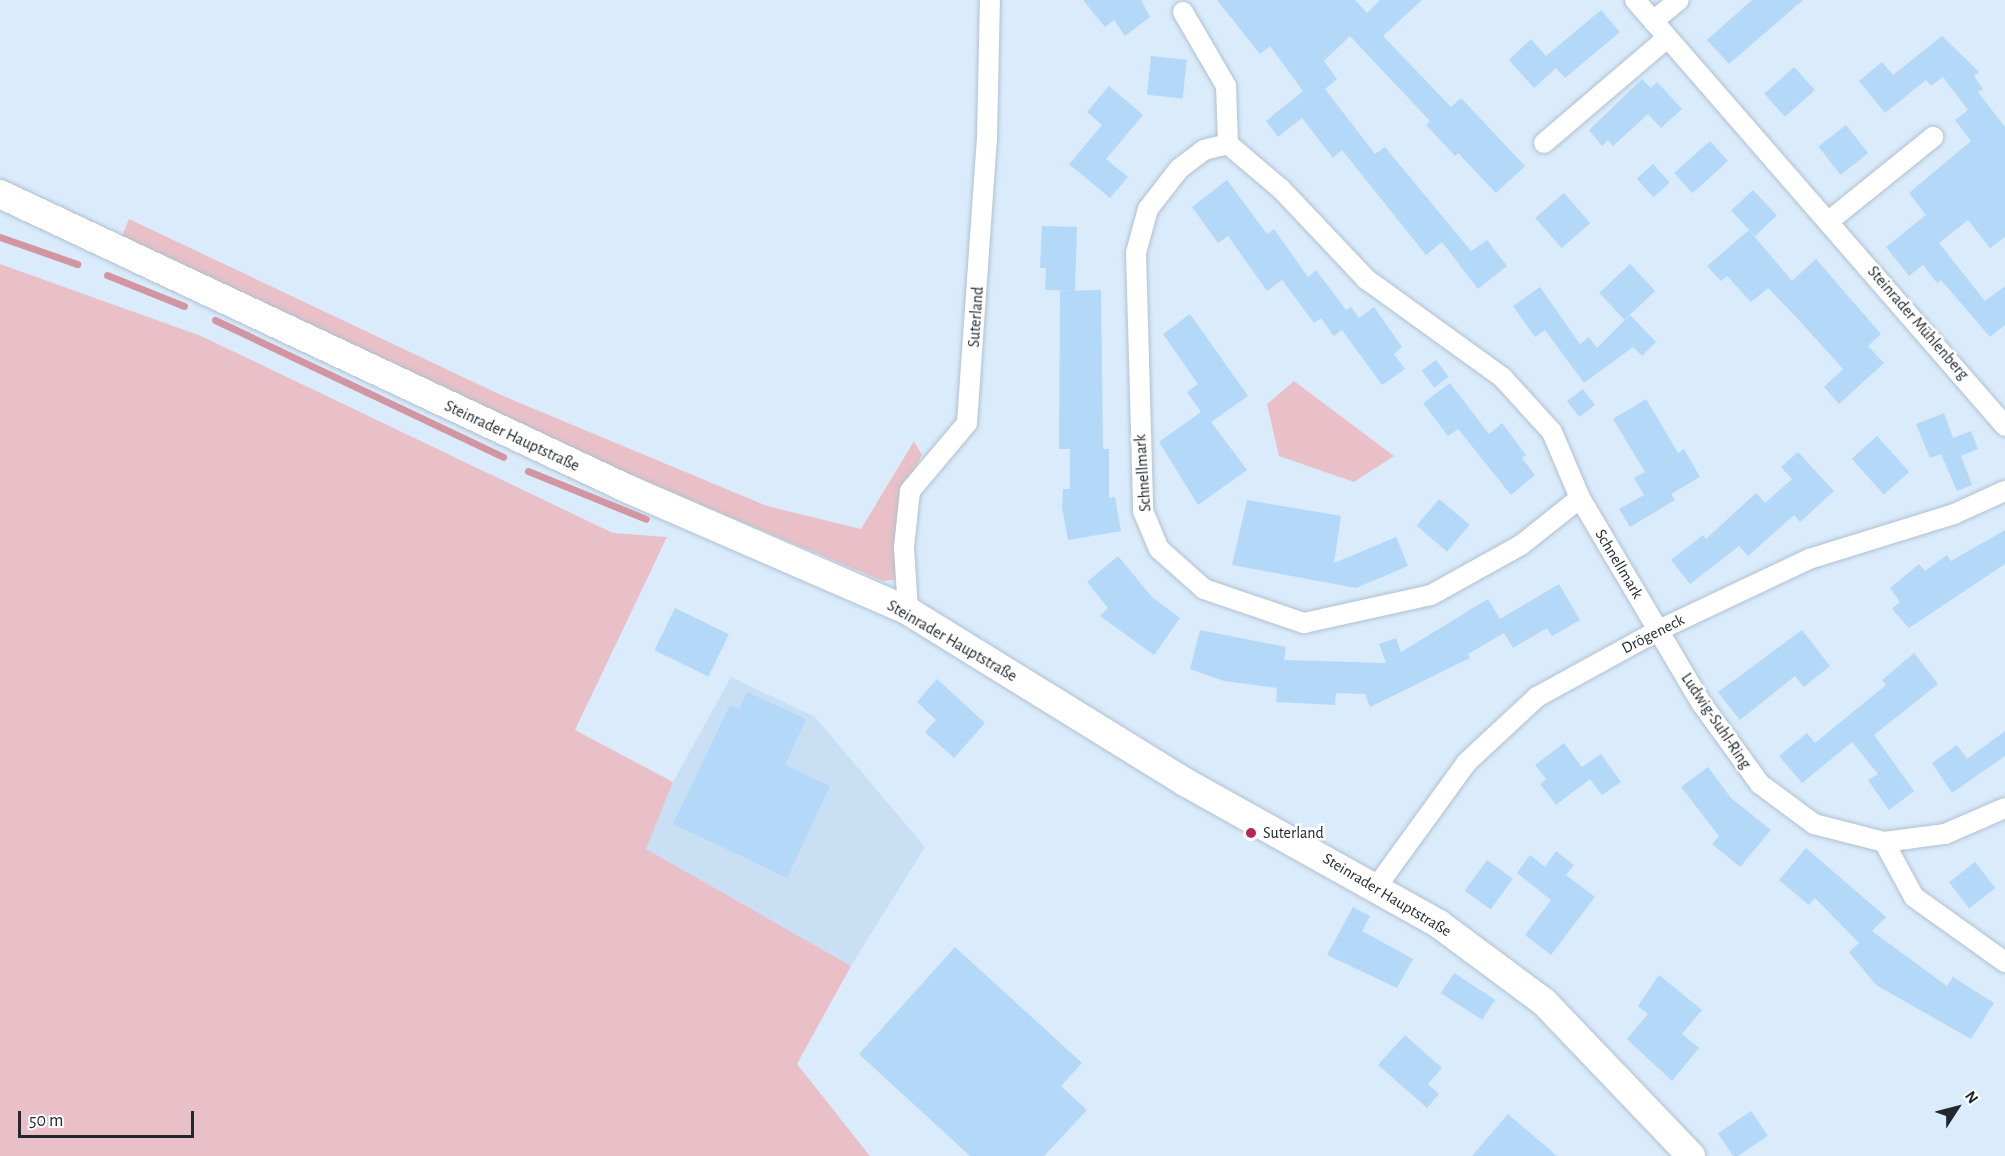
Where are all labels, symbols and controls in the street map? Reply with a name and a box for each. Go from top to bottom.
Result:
street label: Steinrader Mühlenberg [1863,262,1973,384]
street label: Suterland [964,286,988,348]
street label: Steinrader Hauptstraße [441,396,583,476]
street label: Schnellmark [1131,434,1155,512]
street label: Schnellmark [1591,526,1647,602]
street label: Steinrader Hauptstraße [884,596,1020,686]
street label: Drögeneck [1619,610,1687,658]
street label: Ludwig-Suhl-Ring [1677,669,1755,773]
place label: Suterland [1263,823,1324,843]
marker: Suterland [1244,826,1258,840]
street label: Steinrader Hauptstraße [1319,849,1455,941]
north arrow [1927,1078,1987,1138]
text: N [1962,1088,1981,1107]
scale bar [21,1099,196,1137]
text: 50 m [29,1112,63,1130]

